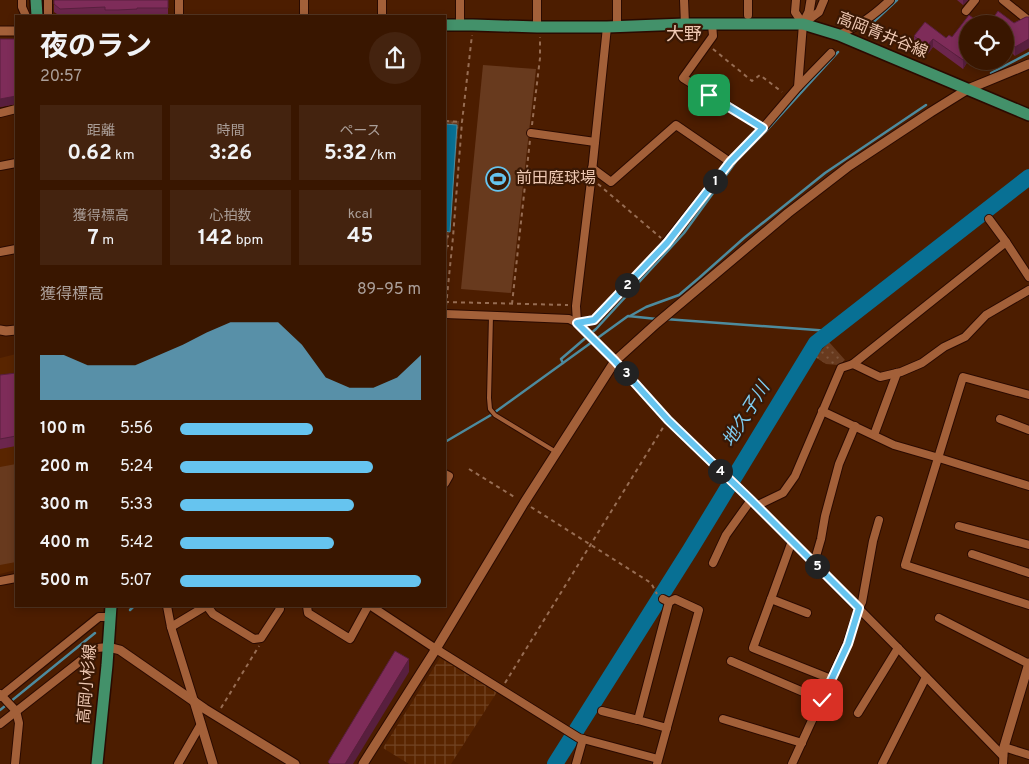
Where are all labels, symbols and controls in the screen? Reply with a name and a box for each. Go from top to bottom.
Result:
street label: 高岡青井谷線 [834,9,930,63]
map controls [959,15,1014,70]
button: locate [959,15,1014,70]
district label: 大野 [666,24,702,47]
text: 夜のラン [40,30,152,66]
button: share [369,32,421,84]
text: 20:57 [40,67,82,87]
pin [688,74,730,116]
icon: arrive [695,81,723,109]
text: 距離 [87,123,115,140]
text: 時間 [216,123,244,140]
text: ペース [340,123,381,140]
text: 0.62 [67,140,112,167]
text: 3:26 [209,140,252,167]
text: 5:32 [324,140,367,167]
text: km [112,147,135,164]
text: /km [367,147,396,164]
sports icon: 前田庭球場 [485,166,511,192]
pin: 1 [702,168,728,194]
place label: 前田庭球場 [516,169,596,189]
text: 1 [713,173,718,190]
text: kcal [348,206,373,223]
text: 獲得標高 [73,208,129,225]
text: 心拍数 [209,208,251,225]
text: 45 [347,223,373,250]
text: 7 [88,225,99,252]
text: 142 [198,225,232,252]
text: m [99,232,114,249]
text: bpm [232,232,263,249]
pin: 2 [614,272,640,298]
text: 2 [623,277,632,294]
text: 89–95 m [357,280,421,300]
text: 獲得標高 [40,285,104,305]
pin: 3 [614,360,638,386]
text: 3 [622,365,631,382]
water label: 地久子川 [718,377,777,452]
text: 100 m [40,419,86,439]
text: 5:56 [120,419,153,439]
text: 200 m [40,457,89,477]
text: 5:24 [120,457,153,477]
pin: 4 [708,458,732,484]
text: 4 [716,463,725,480]
text: 300 m [40,495,88,515]
text: 5:33 [120,495,153,515]
text: 400 m [40,533,89,553]
text: 5:42 [120,533,153,553]
pin: 5 [804,554,830,578]
text: 5 [813,558,822,575]
text: 500 m [40,571,89,591]
text: 5:07 [120,571,152,591]
street label: 高岡小杉線 [75,643,101,725]
pin [801,679,843,721]
icon: check [808,686,836,714]

